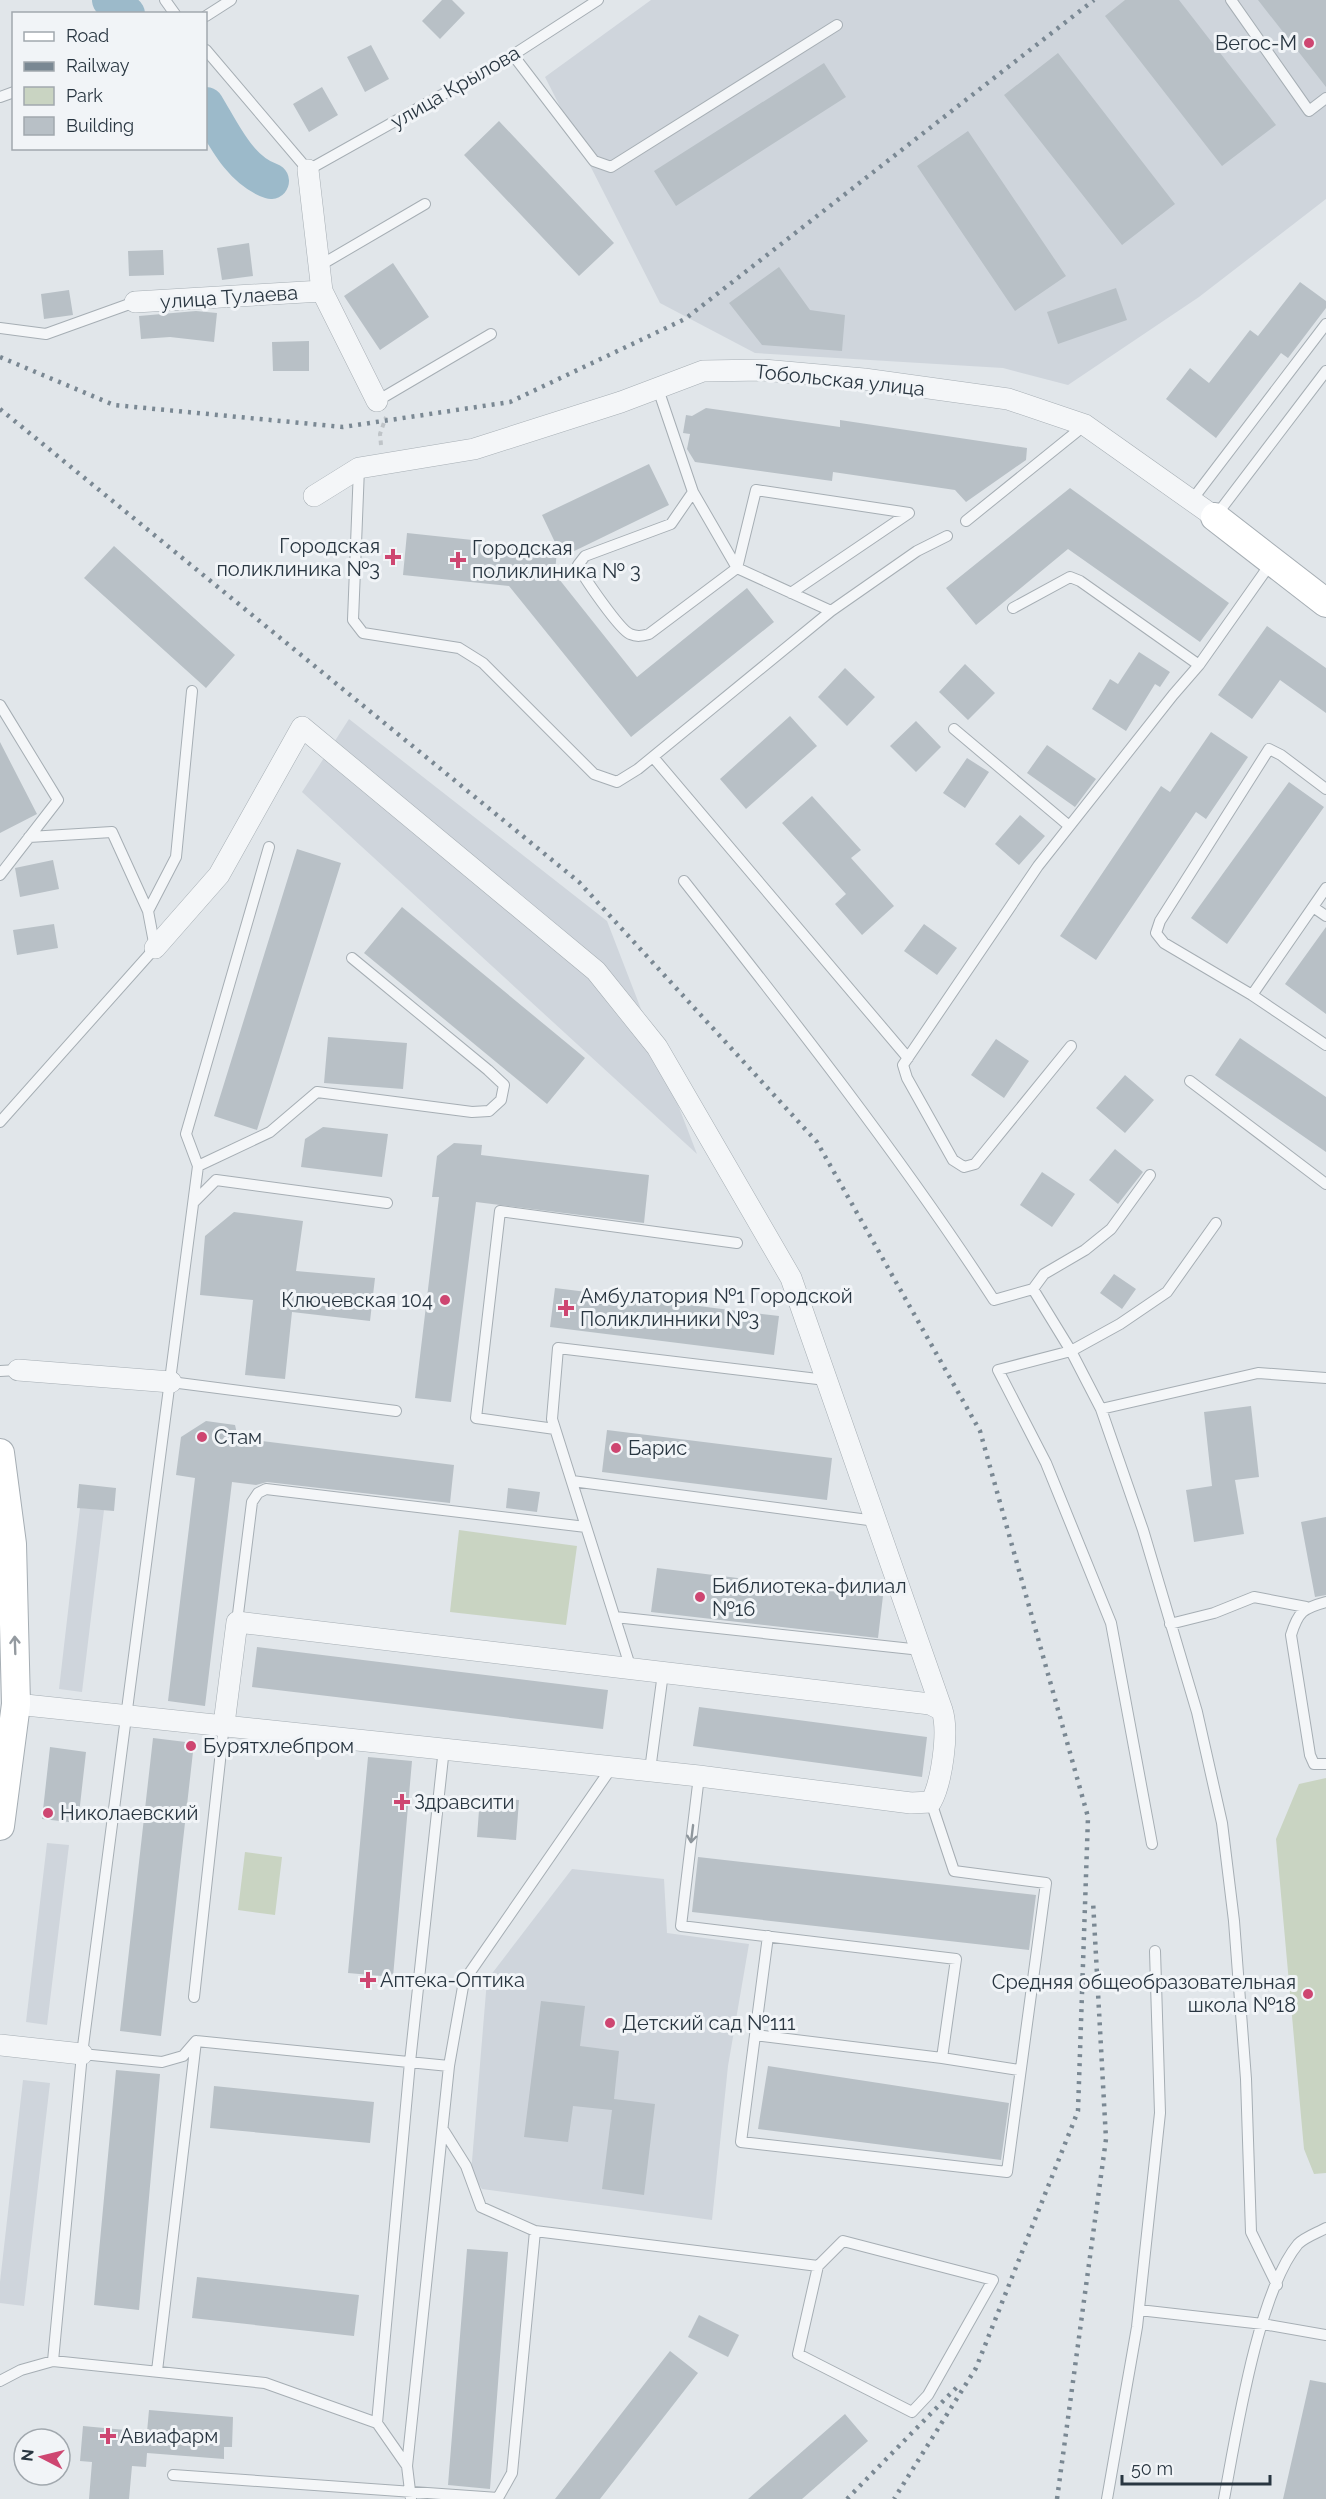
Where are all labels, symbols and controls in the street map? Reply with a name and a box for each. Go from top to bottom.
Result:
legend [12,12,207,150]
text: Road [66,25,109,46]
place label: Вегос-М [1215,31,1297,55]
marker: Вегос-М [1302,36,1316,50]
street label: улица Крылова [386,40,524,134]
text: Railway [66,55,130,76]
text: Park [66,85,103,106]
text: Building [66,115,134,136]
street label: улица Тулаева [159,280,299,314]
street label: Тобольская улица [754,359,926,401]
place label: Городская поликлиника №3 [216,534,380,581]
place label: Городская поликлиника № 3 [472,536,641,583]
marker: Городская поликлиника №3 [384,548,402,566]
marker: Городская поликлиника № 3 [449,551,467,569]
place label: Амбулатория №1 Городской Поликлинники №3 [580,1284,853,1331]
place label: Ключевская 104 [281,1288,433,1312]
marker: Ключевская 104 [438,1293,452,1307]
marker: Амбулатория №1 Городской Поликлинники №3 [557,1299,575,1317]
place label: Стам [214,1425,262,1449]
marker: Стам [195,1430,209,1444]
place label: Барис [628,1436,687,1460]
marker: Барис [609,1441,623,1455]
place label: Библиотека-филиал №16 [712,1574,907,1621]
marker: Библиотека-филиал №16 [693,1590,707,1604]
one-way arrow [9,1636,20,1656]
place label: Бурятхлебпром [203,1734,354,1758]
marker: Бурятхлебпром [184,1739,198,1753]
place label: Здравсити [414,1790,514,1814]
marker: Здравсити [395,1795,409,1809]
place label: Николаевский [60,1801,198,1825]
marker: Николаевский [41,1806,55,1820]
one-way arrow [686,1823,697,1843]
place label: Аптека-Оптика [380,1968,525,1992]
place label: Средняя общеобразовательная школа №18 [992,1970,1296,2017]
marker: Аптека-Оптика [361,1973,375,1987]
marker: Средняя общеобразовательная школа №18 [1301,1987,1315,2001]
place label: Детский сад №111 [622,2011,796,2035]
marker: Детский сад №111 [603,2016,617,2030]
place label: Авиафарм [120,2424,218,2448]
north arrow [12,2427,72,2487]
marker: Авиафарм [101,2429,115,2443]
text: N [17,2448,38,2462]
scale bar [1122,2448,1270,2486]
text: 50 m [1131,2458,1173,2479]

